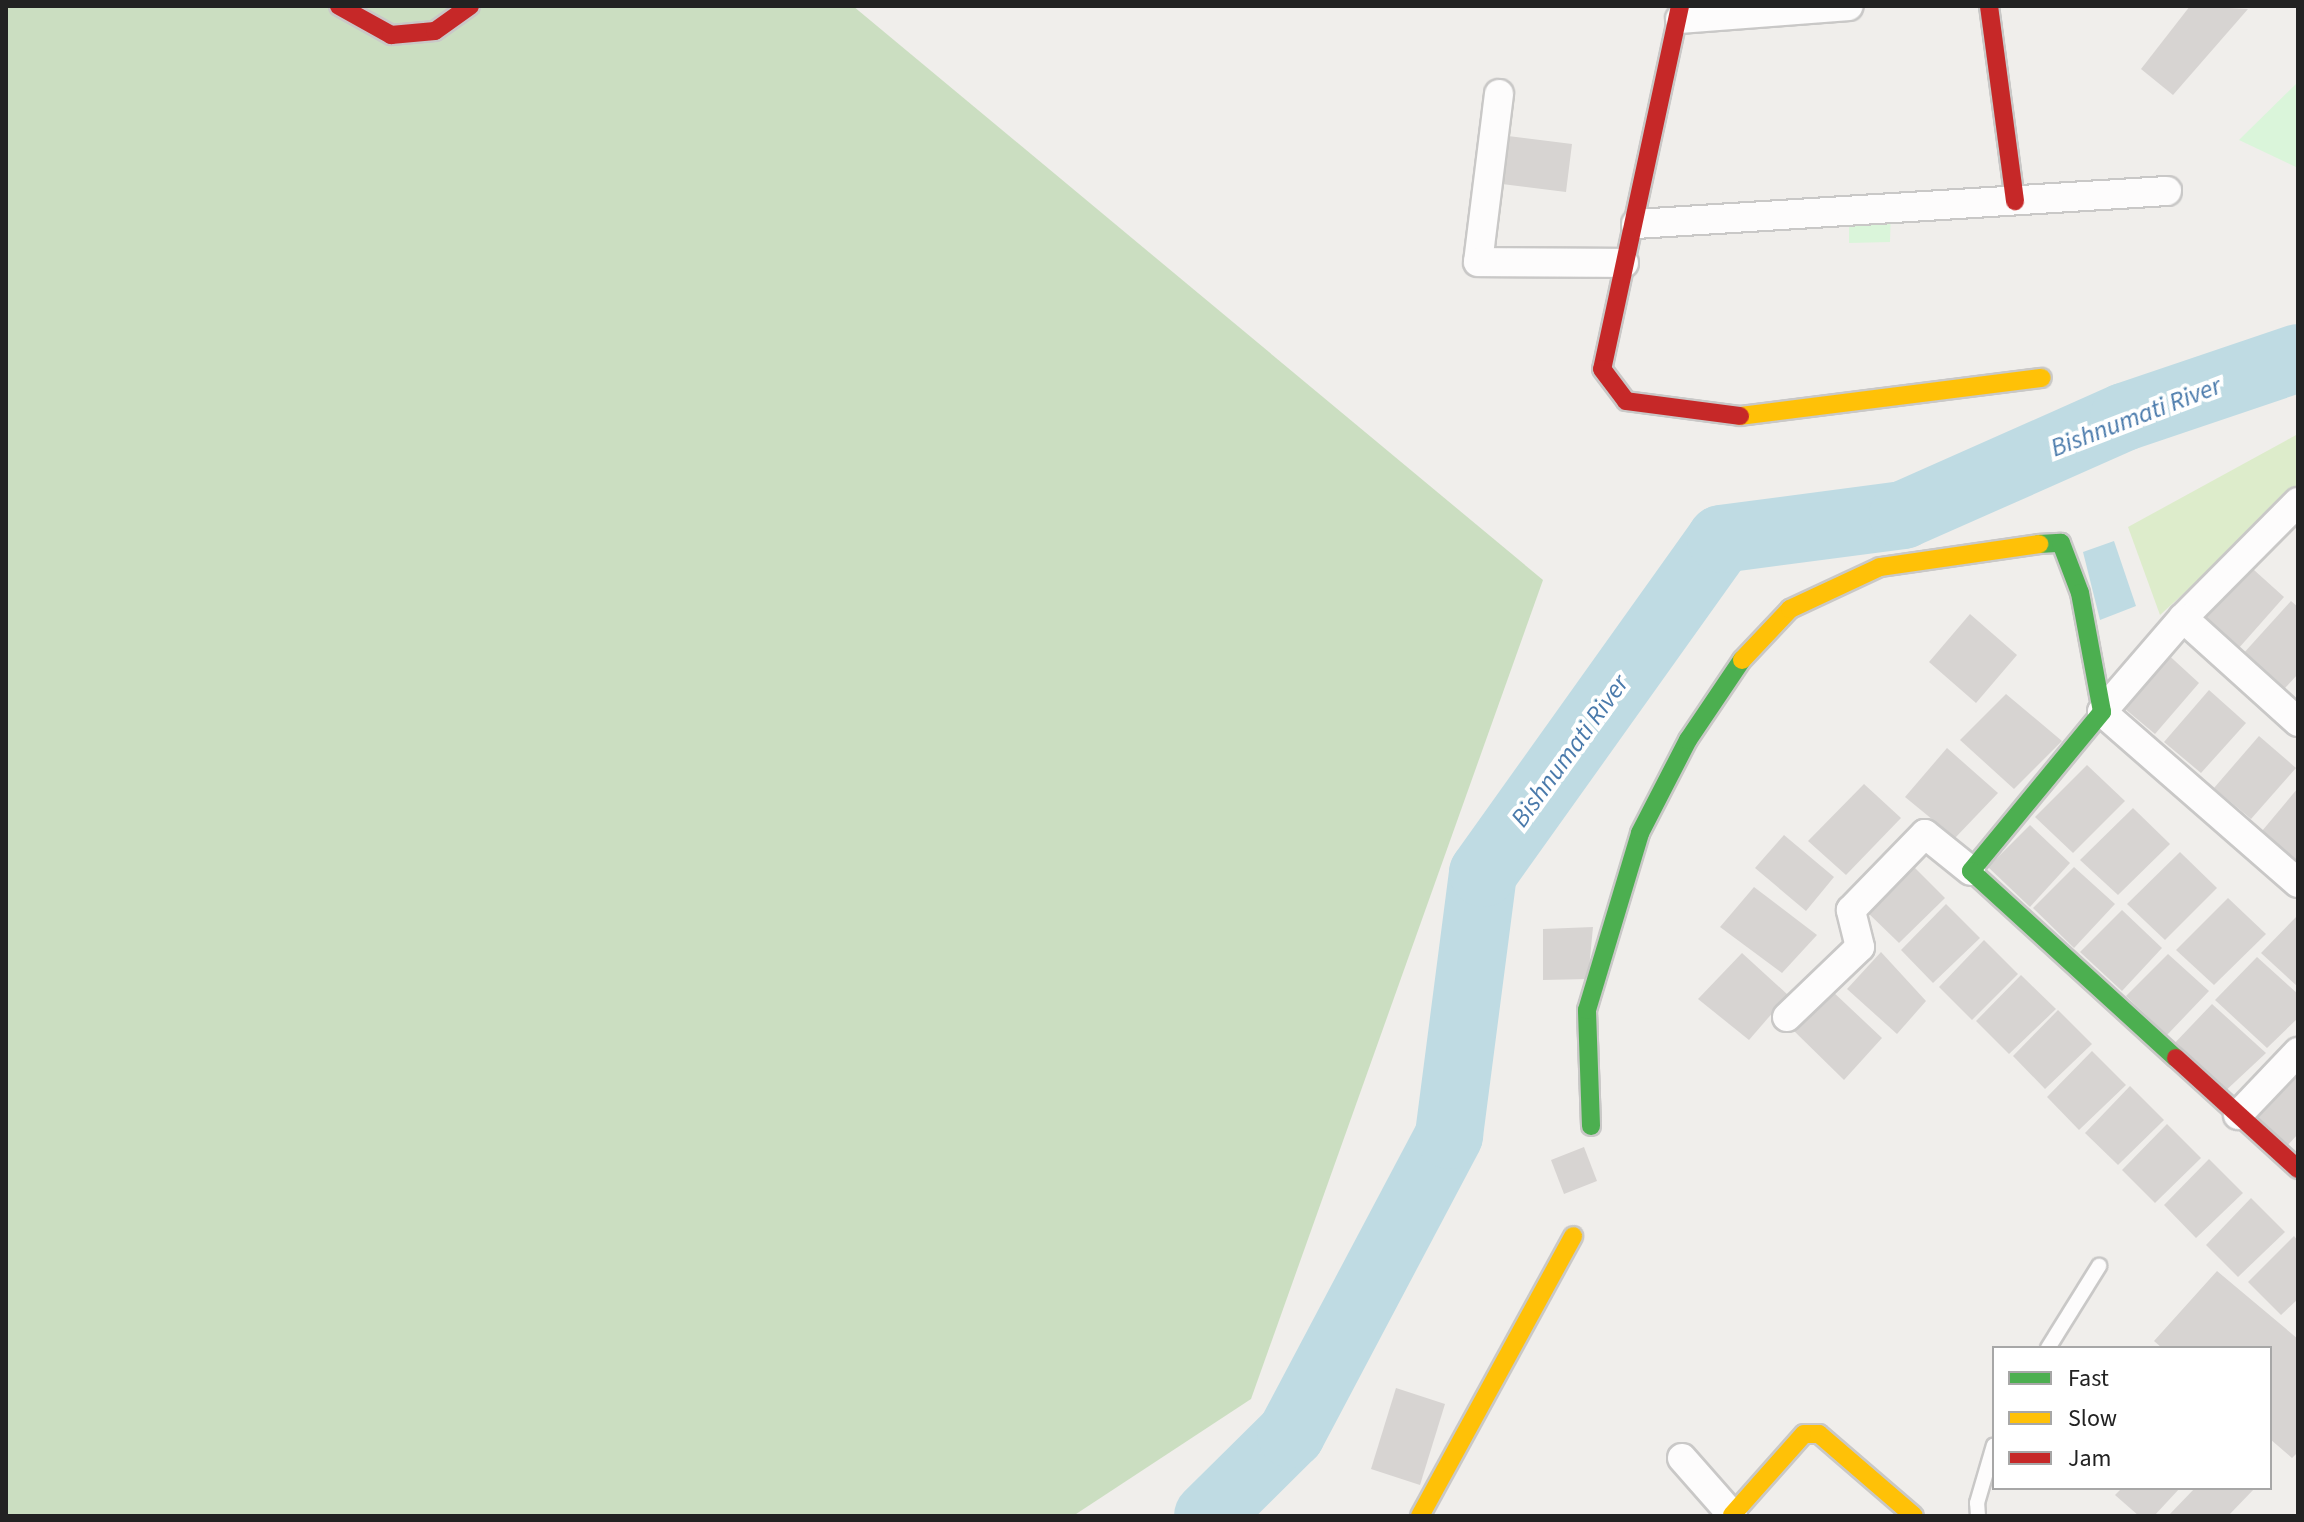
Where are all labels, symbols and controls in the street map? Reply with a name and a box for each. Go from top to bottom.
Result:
water label: Bishnumati River [2046,370,2226,464]
water label: Bishnumati River [1504,669,1636,833]
legend [1992,1346,2272,1490]
text: Fast [2068,1361,2109,1396]
text: Slow [2068,1401,2117,1436]
text: Jam [2068,1441,2112,1476]

